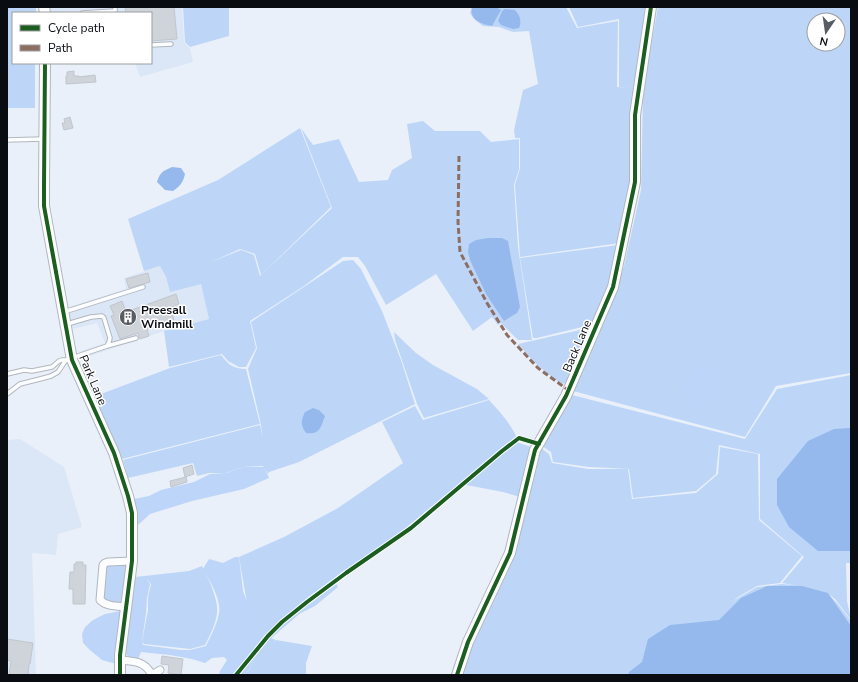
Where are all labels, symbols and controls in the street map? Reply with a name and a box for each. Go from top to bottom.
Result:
legend [12,12,152,64]
north arrow [806,12,846,52]
text: Cycle path [48,20,105,36]
text: N [818,33,830,49]
text: Path [48,40,73,56]
place label: Preesall Windmill [141,302,193,332]
building icon: Preesall Windmill [118,307,138,327]
street label: Back Lane [559,317,595,375]
street label: Park Lane [75,352,111,408]

